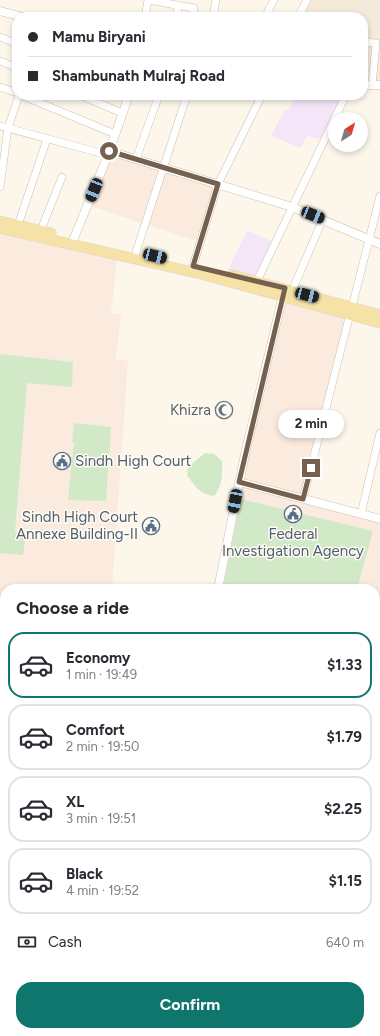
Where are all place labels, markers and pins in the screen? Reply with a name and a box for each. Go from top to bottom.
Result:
mosque icon: Khizra [214,400,234,420]
place label: Khizra [170,401,211,419]
public building icon: Sindh High Court [52,451,72,471]
place label: Sindh High Court [75,452,192,470]
public building icon: Federal Investigation Agency [283,504,303,524]
place label: Sindh High Court Annexe Building-II [16,508,138,543]
public building icon: Sindh High Court Annexe Building-II [141,516,161,536]
place label: Federal Investigation Agency [222,525,364,560]

